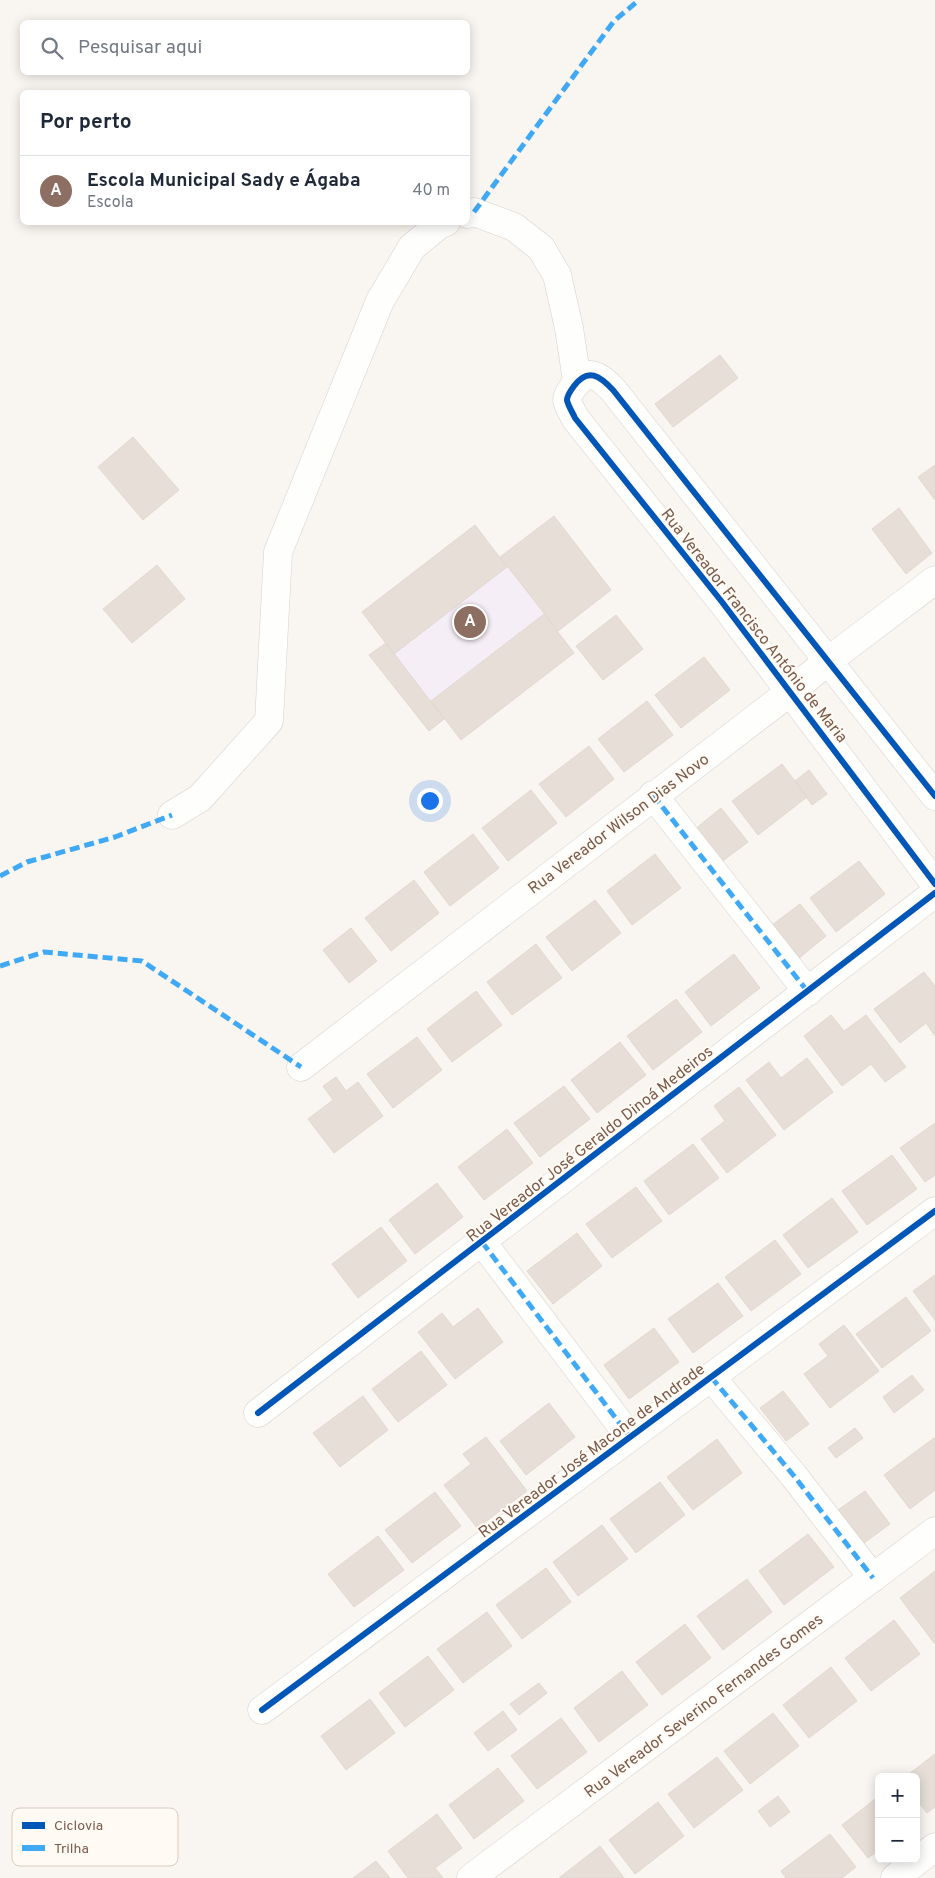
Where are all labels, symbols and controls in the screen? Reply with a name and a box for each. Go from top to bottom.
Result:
search box [20,20,470,75]
icon: search [38,34,66,62]
text: Pesquisar aqui [78,36,202,60]
text: Por perto [40,109,132,136]
text: Escola Municipal Sady e Ágaba [87,169,360,193]
text: A [50,181,62,201]
text: 40 m [412,181,450,201]
text: Escola [87,193,133,213]
street label: Rua Vereador Francisco António de Maria [656,505,851,747]
pin: A [454,603,486,641]
street label: Rua Vereador Wilson Dias Novo [525,750,714,899]
your location [417,788,443,814]
street label: Rua Vereador José Geraldo Dinoá Medeiros [463,1042,718,1247]
street label: Rua Vereador José Macone de Andrade [475,1360,709,1543]
street label: Rua Vereador Severino Fernandes Gomes [581,1610,828,1803]
map controls [875,1773,920,1863]
button: + [875,1773,920,1818]
legend [12,1808,178,1866]
text: Ciclovia [54,1818,103,1835]
button: − [875,1818,920,1863]
text: Trilha [54,1841,89,1858]

